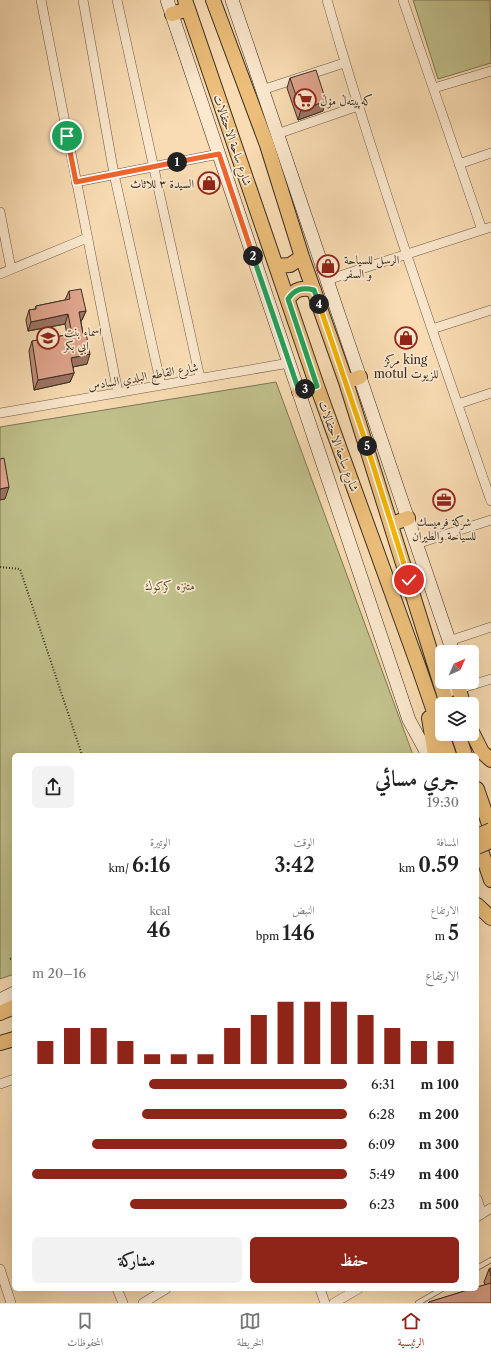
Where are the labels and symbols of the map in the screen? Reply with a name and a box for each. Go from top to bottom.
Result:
supermarket icon: کەپیتەڵ مۆڵ [292,87,318,113]
street label: شارع ساحة الاحتفالات [207,92,256,189]
place label: کەپیتەڵ مۆڵ [320,93,373,109]
pin [50,119,84,153]
pin: 1 [167,152,187,172]
shop icon: السيدة ٣ للاثاث [196,170,222,196]
place label: السيدة ٣ للاثاث [130,176,194,191]
pin: 2 [243,246,263,266]
place label: الرسل للسياحة و السفر [342,252,400,282]
shop icon: الرسل للسياحة و السفر [315,253,341,279]
pin: 4 [309,294,329,314]
place label: اسماء بنت ابي بكر [62,324,102,356]
school or university icon: اسماء بنت ابي بكر [35,325,61,351]
shop icon: مركز king motul للزيوت [393,325,419,351]
place label: مركز king motul للزيوت [374,352,438,382]
street label: شارع القاطع البلدي السادس [87,359,200,397]
pin: 3 [295,379,315,399]
street label: شارع ساحة الاحتفالات [312,398,362,495]
pin: 5 [357,436,377,456]
office icon: شركة فرميسك للسياحة والطيران [431,487,457,513]
place label: شركة فرميسك للسياحة والطيران [412,514,476,544]
pin [392,563,426,597]
park label: متنزه كركوك [145,578,195,594]
north arrow [435,645,479,689]

